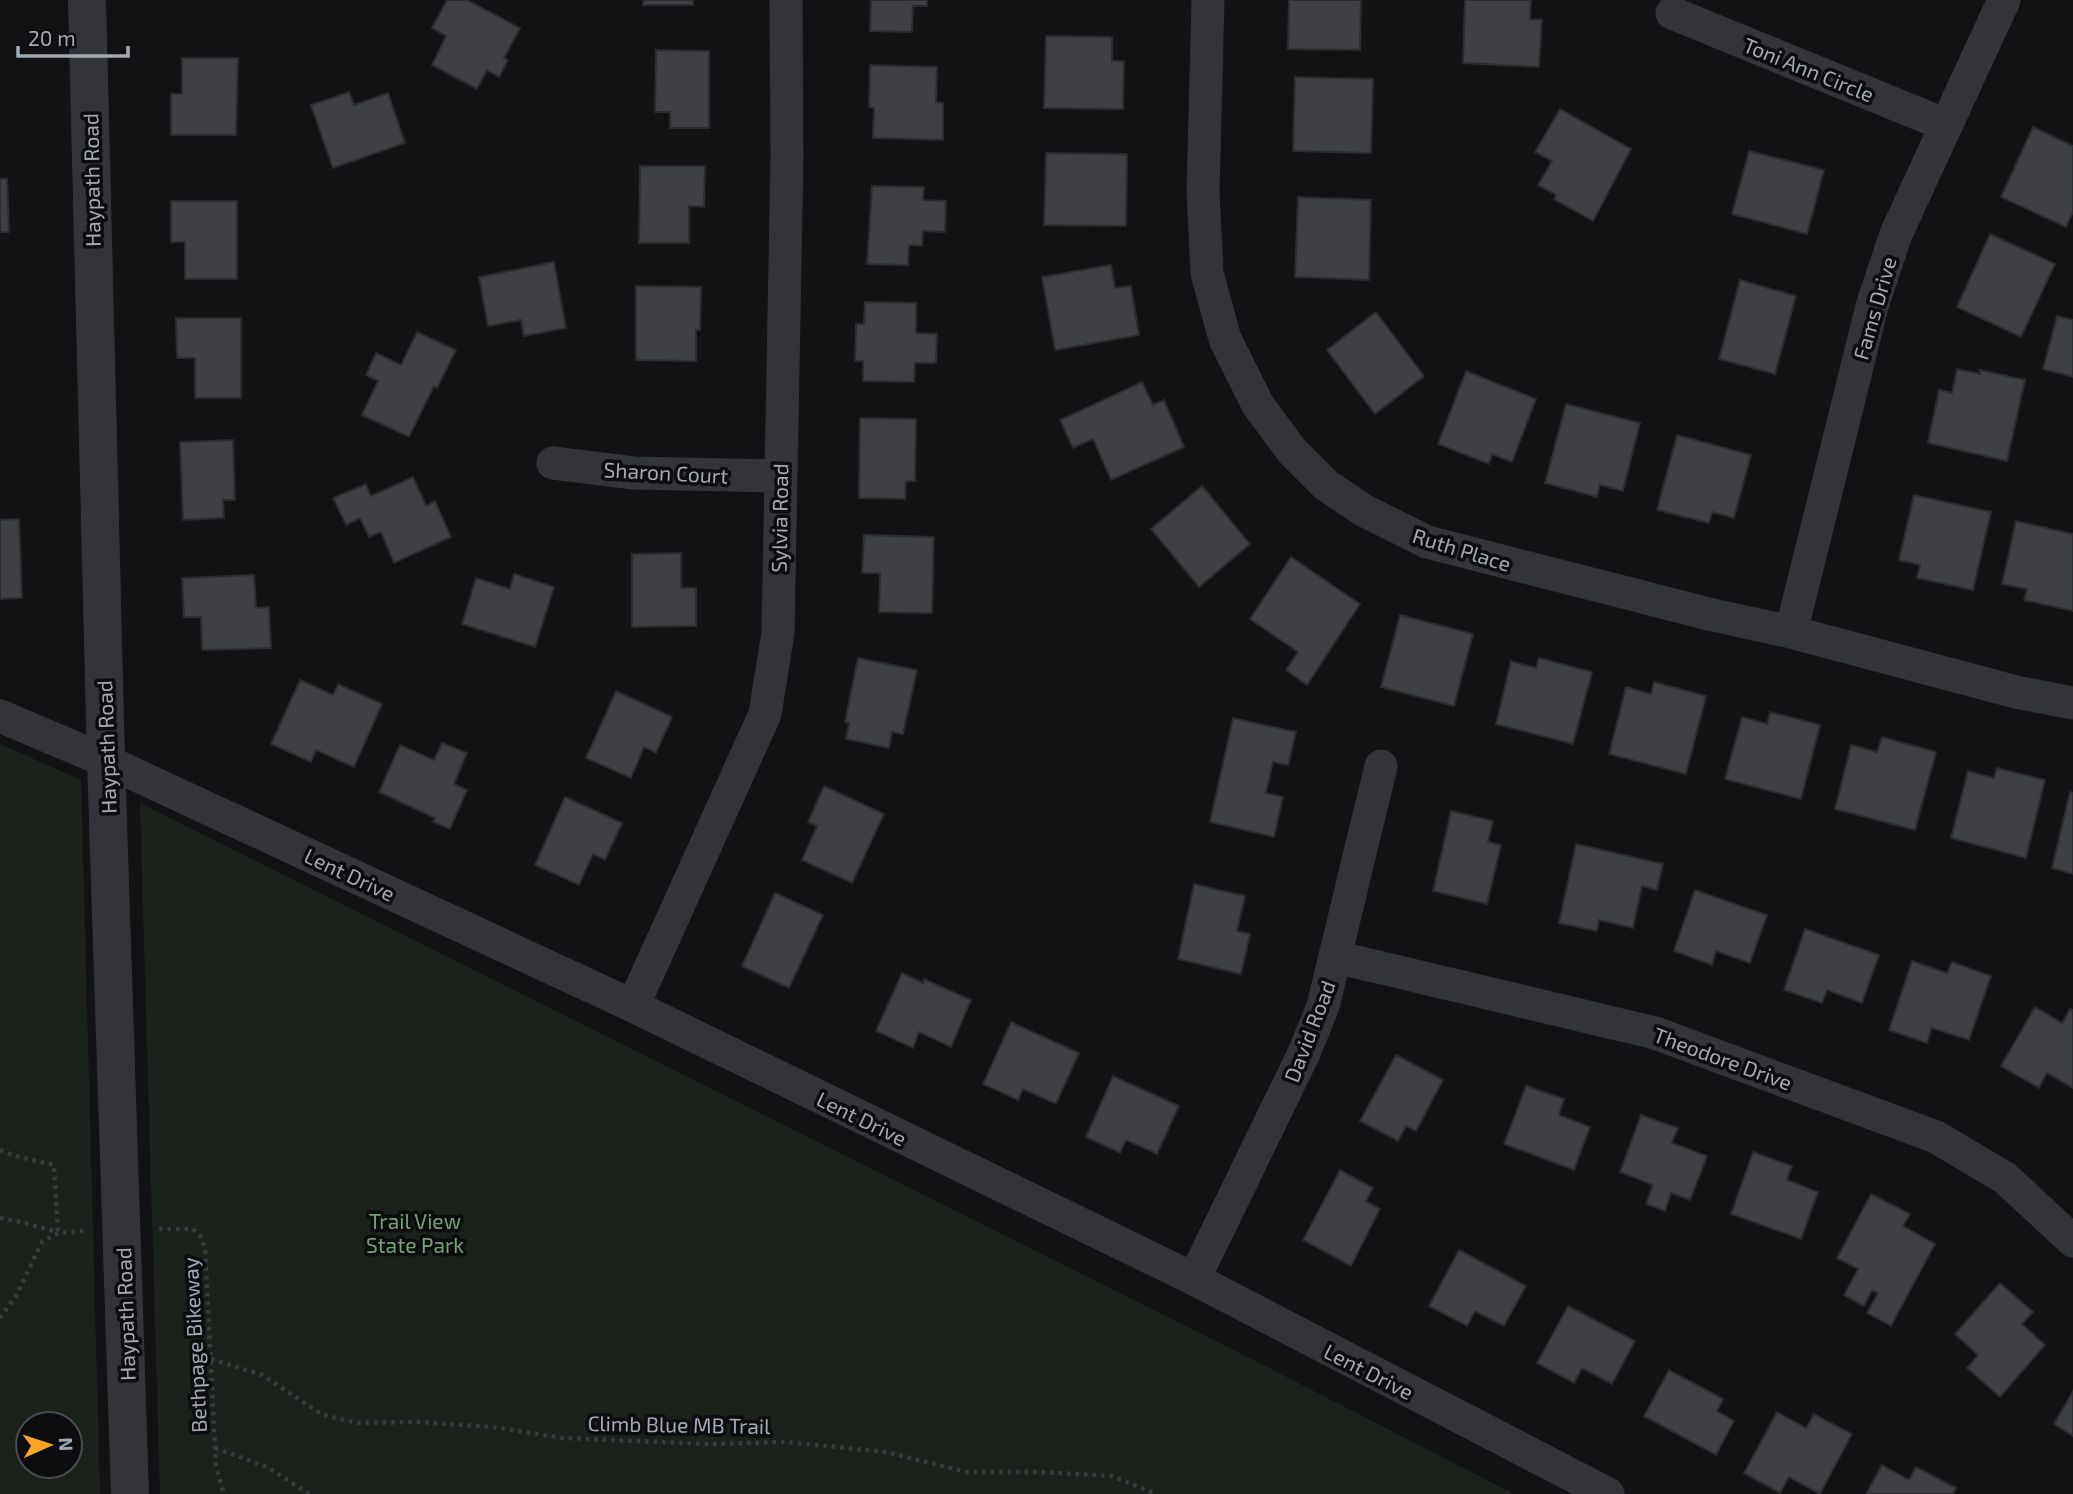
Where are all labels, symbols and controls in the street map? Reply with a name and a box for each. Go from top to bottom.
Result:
scale bar [18,14,128,58]
text: 20 m [28,25,76,50]
street label: Toni Ann Circle [1740,31,1878,107]
street label: Haypath Road [77,113,105,247]
street label: Fams Drive [1847,254,1901,362]
street label: Sharon Court [603,456,729,488]
street label: Sylvia Road [766,463,792,573]
street label: Ruth Place [1410,522,1514,576]
street label: Haypath Road [91,680,121,814]
street label: Lent Drive [301,842,399,906]
street label: David Road [1278,977,1340,1085]
street label: Theodore Drive [1650,1021,1796,1095]
street label: Lent Drive [813,1086,911,1150]
park label: Trail View State Park [366,1208,464,1257]
street label: Haypath Road [110,1247,140,1381]
street label: Bethpage Bikeway [177,1257,211,1433]
street label: Lent Drive [1320,1338,1418,1404]
north arrow [14,1410,84,1480]
street label: Climb Blue MB Trail [587,1410,771,1438]
text: N [55,1437,78,1452]

